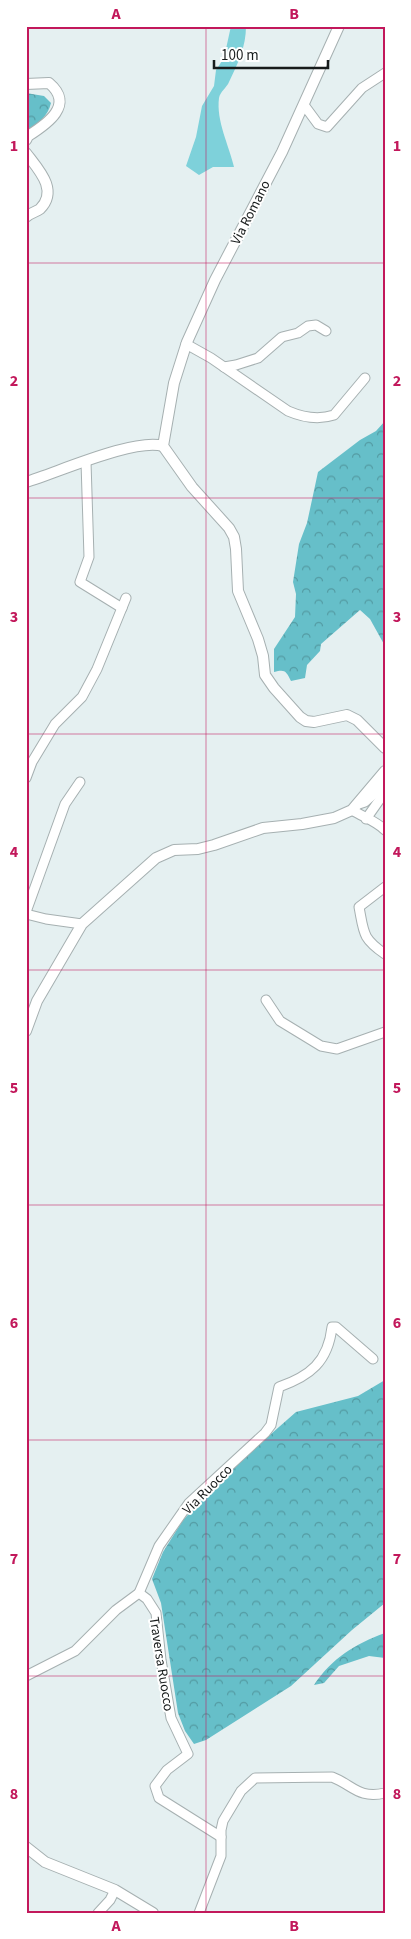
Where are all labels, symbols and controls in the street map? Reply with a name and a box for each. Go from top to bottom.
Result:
text: A [110,3,121,25]
text: B [289,3,299,25]
scale bar [214,38,327,70]
text: 100 m [221,45,259,66]
text: 1 [10,135,18,157]
text: 1 [393,135,401,157]
street label: Via Romano [226,177,276,248]
text: 2 [10,370,18,392]
text: 2 [393,370,401,392]
text: 3 [10,606,18,628]
text: 3 [393,606,401,628]
text: 4 [10,841,19,863]
text: 4 [393,841,402,863]
text: 5 [10,1077,18,1099]
text: 5 [393,1077,401,1099]
text: 6 [10,1312,18,1334]
text: 6 [393,1312,401,1334]
street label: Via Ruocco [178,1460,237,1519]
text: 7 [10,1548,18,1570]
text: 7 [393,1548,401,1570]
street label: Traversa Ruocco [144,1616,178,1713]
text: 8 [10,1783,18,1805]
text: 8 [393,1783,401,1805]
text: A [110,1915,121,1937]
text: B [289,1915,299,1937]

